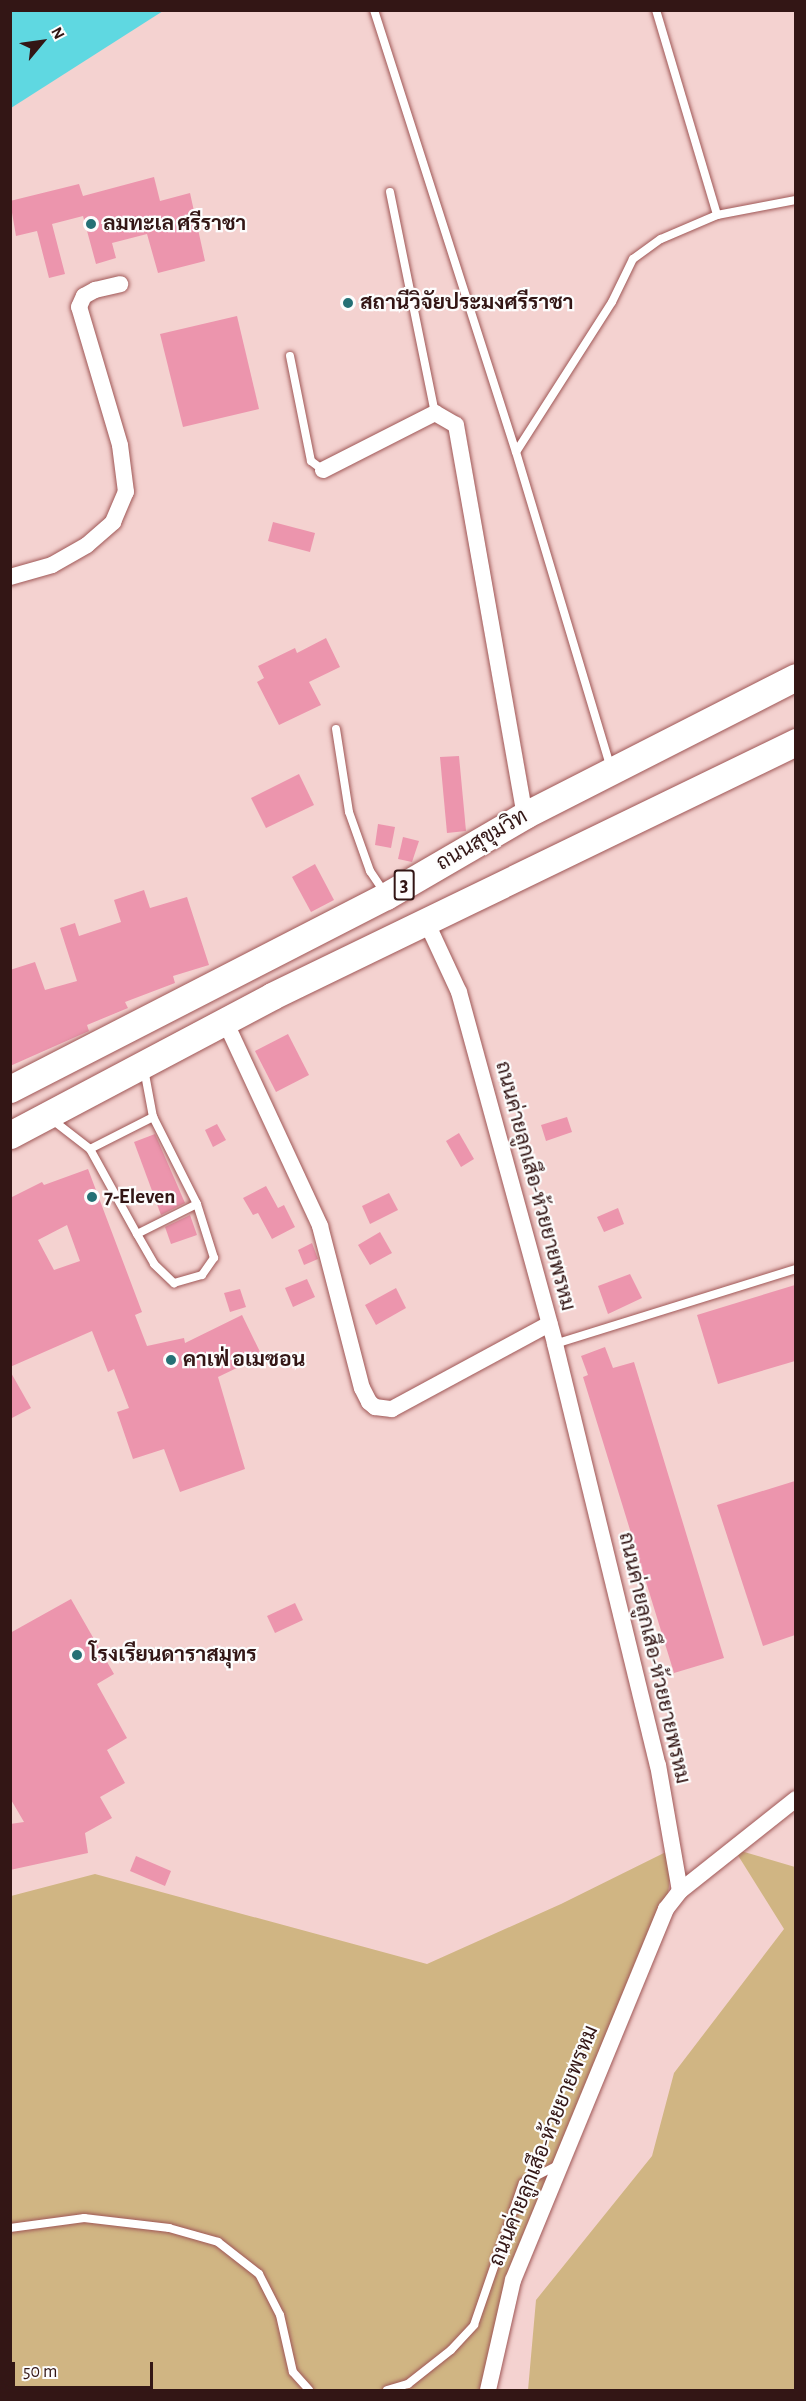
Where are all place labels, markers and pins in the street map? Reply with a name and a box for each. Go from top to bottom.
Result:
place label: ลมทะเล ศรีราชา [103,211,246,237]
marker: ลมทะเล ศรีราชา [84,217,98,231]
place label: สถานีวิจัยประมงศรีราชา [360,290,574,316]
marker: สถานีวิจัยประมงศรีราชา [341,296,355,310]
place label: 7-Eleven [104,1184,175,1210]
marker: 7-Eleven [85,1190,99,1204]
place label: คาเฟ่ อเมซอน [183,1347,305,1373]
marker: คาเฟ่ อเมซอน [164,1353,178,1367]
place label: โรงเรียนดาราสมุทร [89,1642,257,1668]
marker: โรงเรียนดาราสมุทร [70,1648,84,1662]

